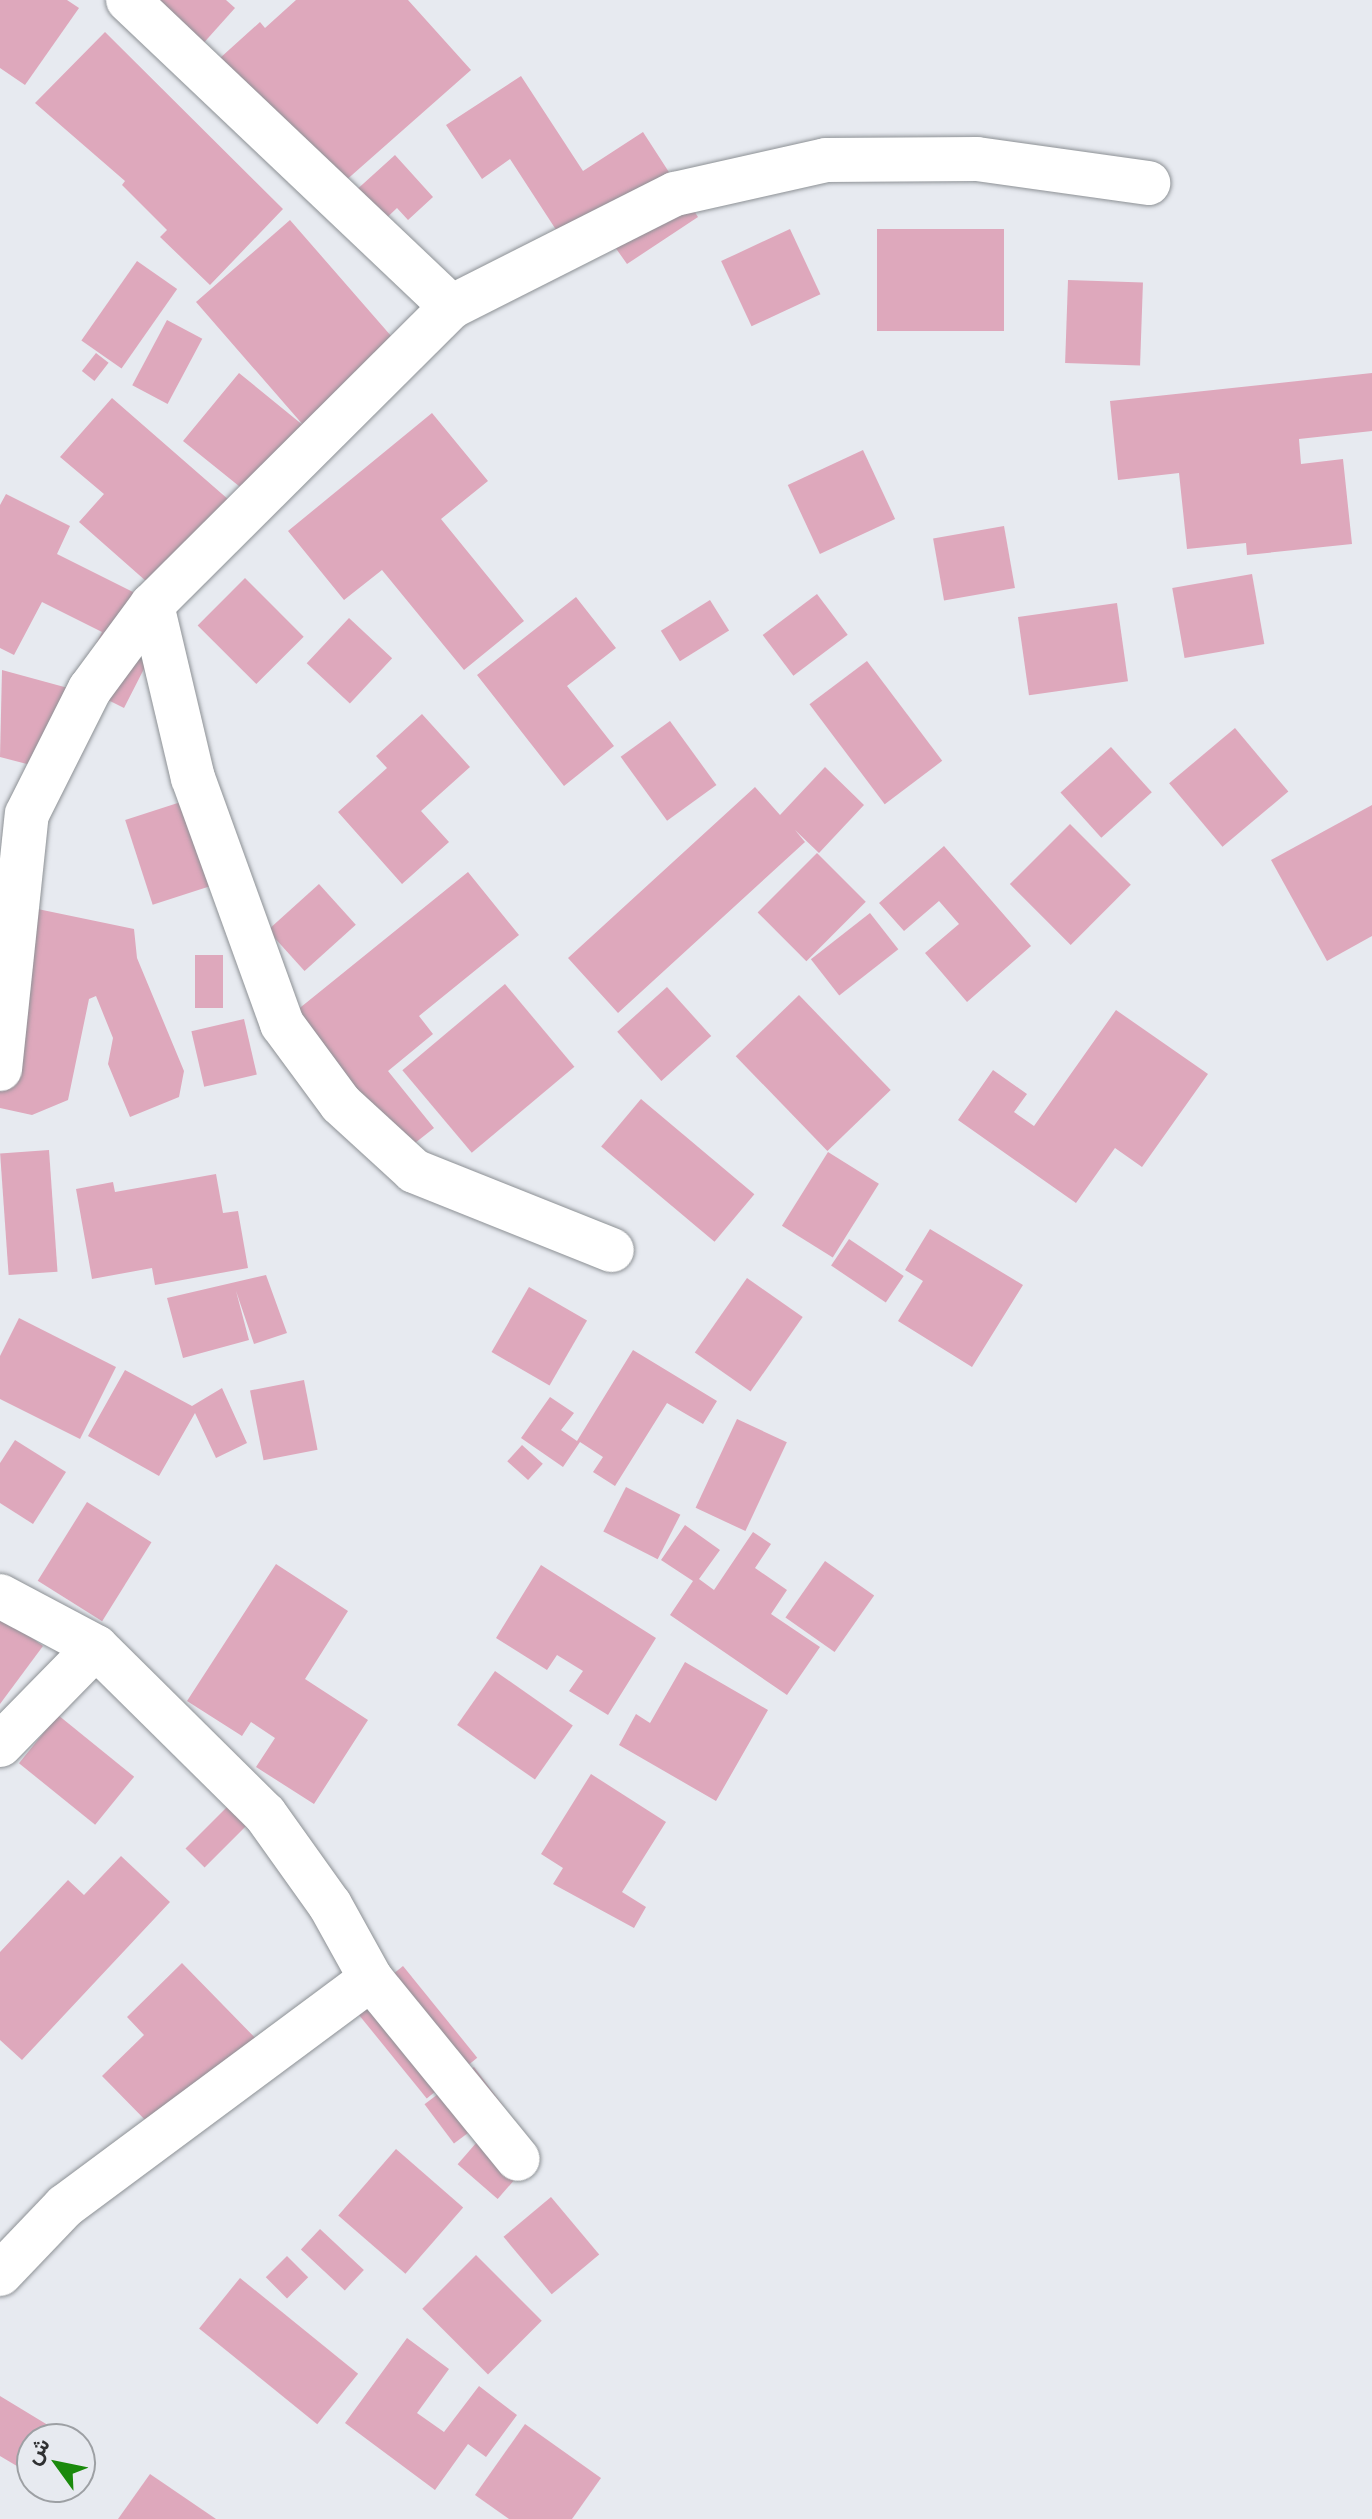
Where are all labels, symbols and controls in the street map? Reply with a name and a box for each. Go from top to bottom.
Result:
north arrow [16,2423,96,2503]
text: ش [19,2433,56,2469]

